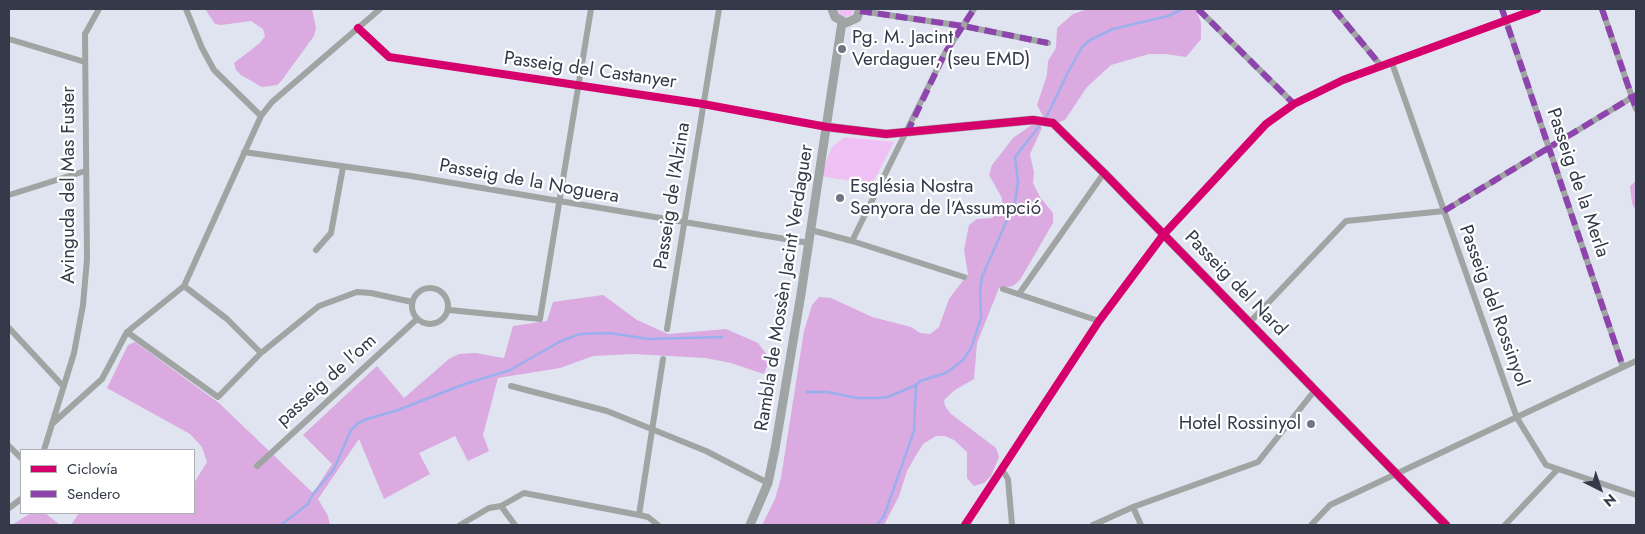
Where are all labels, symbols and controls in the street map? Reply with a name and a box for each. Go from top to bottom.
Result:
place label: Pg. M. Jacint Verdaguer, (seu EMD) [852,27,1030,71]
marker: Pg. M. Jacint Verdaguer, (seu EMD) [836,43,848,55]
street label: Passeig del Castanyer [502,48,678,94]
street label: Avinguda del Mas Fuster [58,86,80,284]
street label: Passeig de la Merla [1541,105,1613,261]
street label: Passeig de l'Alzina [650,121,696,271]
street label: Rambla de Mossèn Jacint Verdaguer [751,143,819,433]
street label: Passeig de la Noguera [437,155,621,209]
place label: Església Nostra Senyora de l'Assumpció [850,176,1041,220]
marker: Església Nostra Senyora de l'Assumpció [834,192,846,204]
street label: Passeig del Rossinyol [1453,222,1533,390]
street label: Passeig del Nard [1179,227,1291,341]
street label: passeig de l'om [272,330,382,432]
place label: Hotel Rossinyol [1179,413,1301,435]
marker: Hotel Rossinyol [1305,418,1317,430]
legend [20,449,195,514]
text: Ciclovía [67,458,117,480]
north arrow [1575,464,1625,514]
text: Sendero [67,483,120,505]
text: N [1599,489,1621,512]

